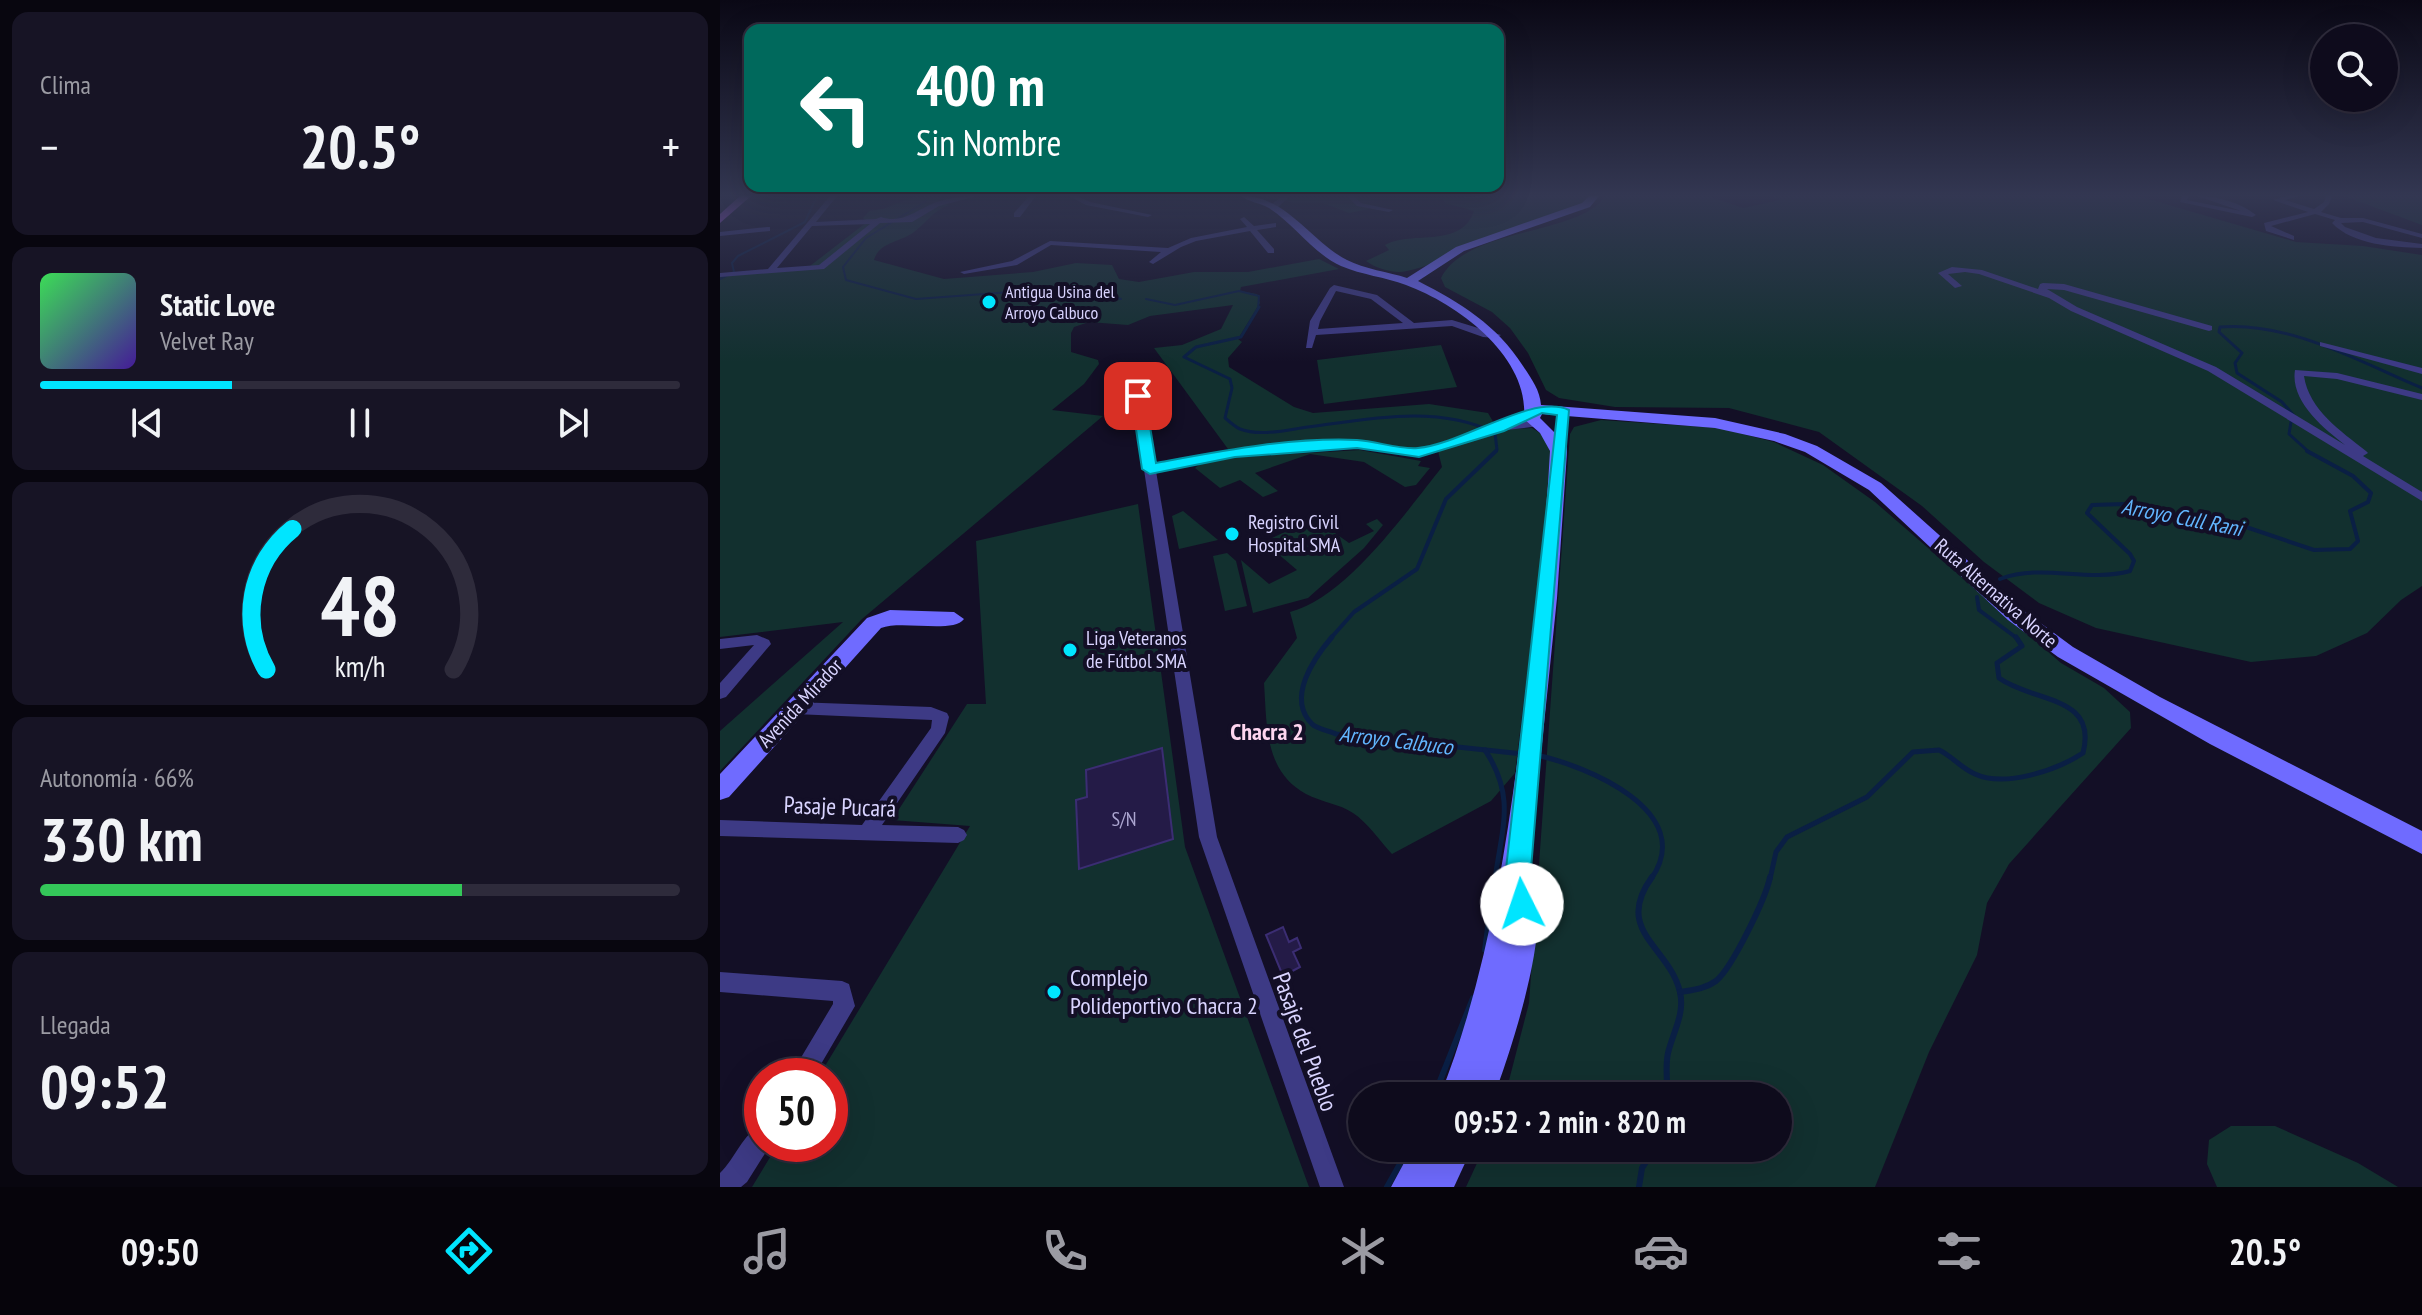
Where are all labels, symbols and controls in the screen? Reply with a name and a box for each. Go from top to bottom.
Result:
map controls [2310,24,2398,112]
button: search [2310,24,2398,112]
text: 400 m [916,49,1045,121]
icon: left [784,56,888,160]
text: Clima [40,68,91,101]
text: 20.5° [300,107,420,185]
text: − [40,118,58,175]
text: + [662,118,680,175]
text: Sin Nombre [916,119,1061,166]
place label: Antigua Usina del Arroyo Calbuco [1005,280,1115,324]
text: Static Love [160,285,275,324]
marker: Antigua Usina del Arroyo Calbuco [980,293,998,311]
text: Velvet Ray [160,324,254,357]
pin [1104,362,1172,430]
icon: arrive [1116,374,1160,418]
icon: previous [125,401,169,445]
icon: pause [338,401,382,445]
icon: next [551,401,595,445]
water label: Arroyo Cull Rani [2119,492,2248,543]
place label: Registro Civil Hospital SMA [1248,509,1341,558]
marker: Registro Civil Hospital SMA [1223,525,1241,543]
street label: Ruta Alternativa Norte [1929,533,2063,653]
text: 48 [320,550,400,658]
place label: Liga Veteranos de Fútbol SMA [1086,625,1187,674]
marker: Liga Veteranos de Fútbol SMA [1061,641,1079,659]
text: km/h [335,648,385,685]
street label: Avenida Mirador [752,653,848,753]
district label: Chacra 2 [1230,716,1304,747]
water label: Arroyo Calbuco [1338,719,1456,761]
text: Autonomía · 66% [40,761,194,794]
street label: Pasaje Pucará [783,789,897,824]
text: 330 km [40,800,203,878]
house number: S/N [1111,806,1137,832]
position arrow [1480,862,1564,946]
place label: Complejo Polideportivo Chacra 2 [1070,962,1258,1021]
street label: Pasaje del Pueblo [1266,968,1345,1116]
marker: Complejo Polideportivo Chacra 2 [1045,983,1063,1001]
text: Llegada [40,1008,111,1041]
text: 09:52 [40,1047,170,1125]
speed limit sign: 50 [744,1058,848,1162]
text: 09:52 · 2 min · 820 m [1454,1102,1686,1141]
icon: directions [441,1223,497,1279]
icon: music [739,1223,795,1279]
icon: phone [1037,1223,1093,1279]
icon: climate [1335,1223,1391,1279]
icon: car [1633,1223,1689,1279]
icon: filters [1931,1223,1987,1279]
text: 09:50 [121,1228,199,1275]
text: 20.5° [2229,1228,2301,1275]

